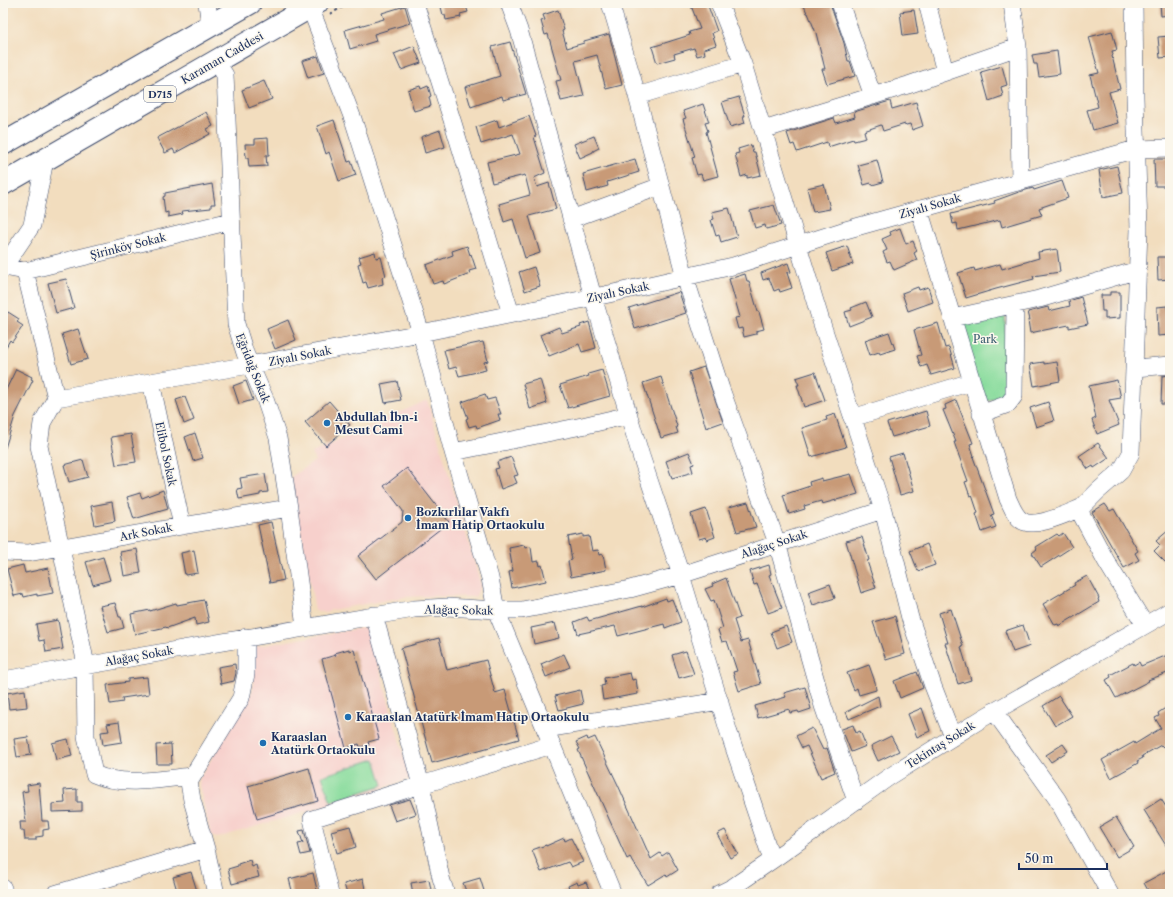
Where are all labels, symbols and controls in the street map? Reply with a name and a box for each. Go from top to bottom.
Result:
street label: Karaman Caddesi [178,28,266,87]
road number: D715 [144,86,176,102]
street label: Ziyalı Sokak [898,190,963,221]
street label: Şirinköy Sokak [89,230,168,262]
street label: Ziyalı Sokak [585,278,651,305]
street label: Eğridağ Sokak [233,331,274,405]
park label: Park [973,332,998,346]
street label: Ziyalı Sokak [268,343,333,369]
place label: Abdullah İbn-i Mesut Cami [334,410,418,437]
marker: Abdullah İbn-i Mesut Cami [322,418,332,428]
street label: Elibol Sokak [152,421,180,488]
place label: Bozkırlılar Vakfı İmam Hatip Ortaokulu [416,505,546,532]
marker: Bozkırlılar Vakfı İmam Hatip Ortaokulu [403,513,413,523]
street label: Ark Sokak [117,520,174,544]
street label: Alağaç Sokak [738,526,810,562]
street label: Alağaç Sokak [423,602,494,618]
street label: Alağaç Sokak [103,643,175,669]
place label: Karaaslan Atatürk İmam Hatip Ortaokulu [356,710,590,724]
marker: Karaaslan Atatürk İmam Hatip Ortaokulu [343,712,353,722]
street label: Tekintaş Sokak [903,718,978,772]
place label: Karaaslan Atatürk Ortaokulu [270,730,376,757]
marker: Karaaslan Atatürk Ortaokulu [258,738,268,748]
scale bar [1019,845,1107,871]
text: 50 m [1025,851,1054,866]

